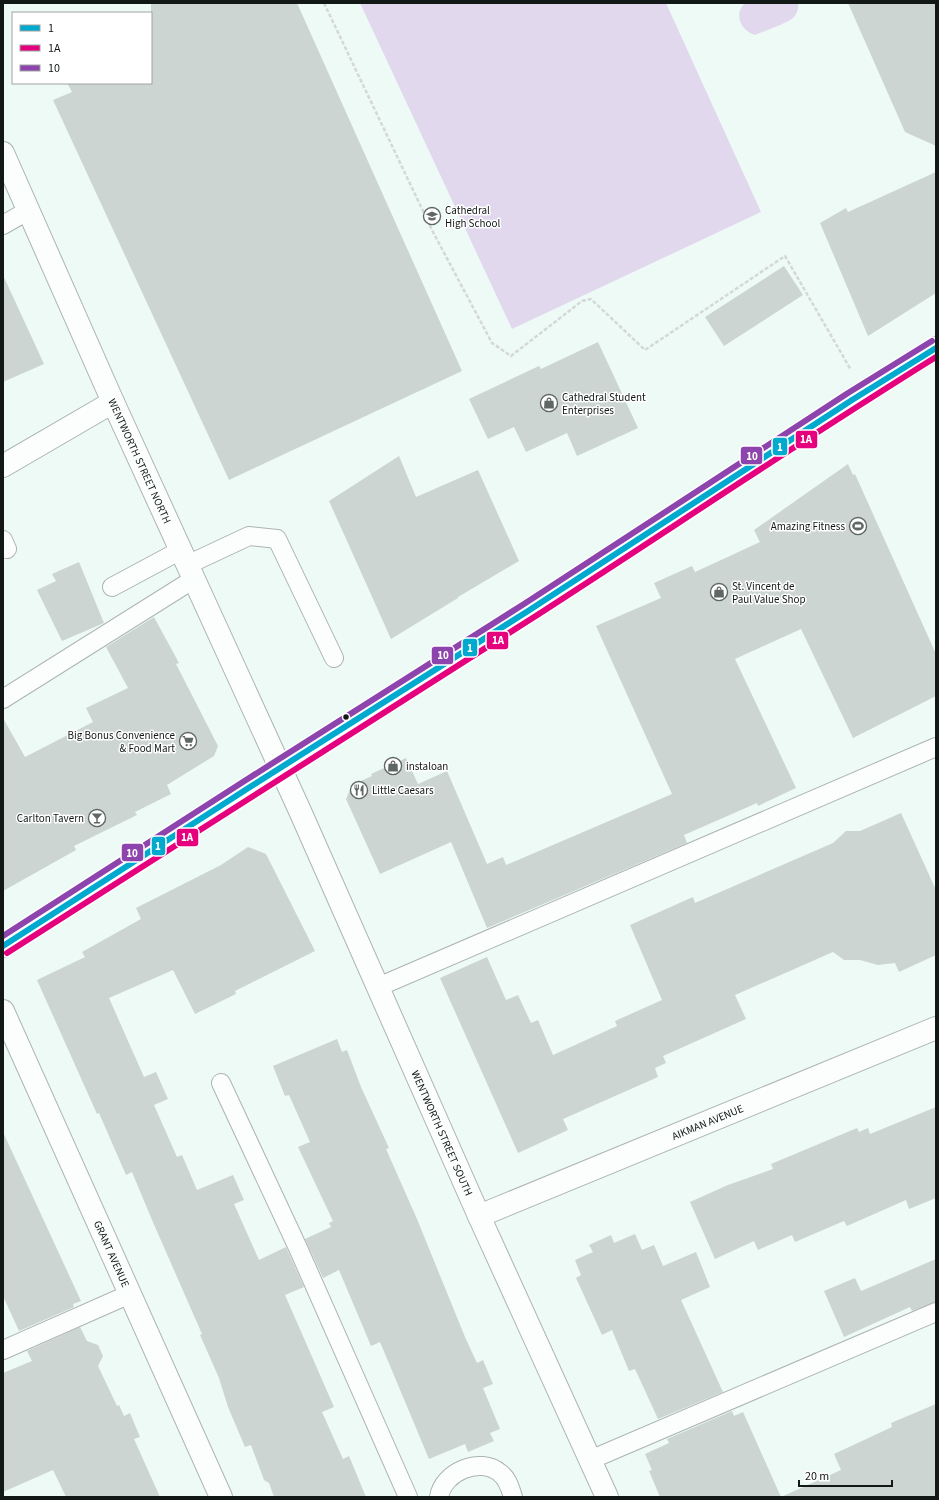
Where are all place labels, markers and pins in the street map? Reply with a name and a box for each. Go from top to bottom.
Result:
place label: Cathedral High School [445,203,500,231]
school or university icon: Cathedral High School [422,206,442,226]
place label: Cathedral Student Enterprises [562,390,646,418]
shop icon: Cathedral Student Enterprises [539,393,559,413]
sports icon: Amazing Fitness [848,516,868,536]
place label: Amazing Fitness [771,519,845,534]
place label: St. Vincent de Paul Value Shop [732,579,806,607]
shop icon: St. Vincent de Paul Value Shop [709,582,729,602]
unlabelled marker [341,712,351,722]
place label: Big Bonus Convenience & Food Mart [68,728,176,756]
supermarket icon: Big Bonus Convenience & Food Mart [178,731,198,751]
shop icon: instaloan [383,756,403,776]
place label: instaloan [406,759,448,774]
restaurant icon: Little Caesars [349,780,369,800]
place label: Little Caesars [372,783,434,798]
bar icon: Carlton Tavern [87,808,107,828]
place label: Carlton Tavern [17,811,84,826]

